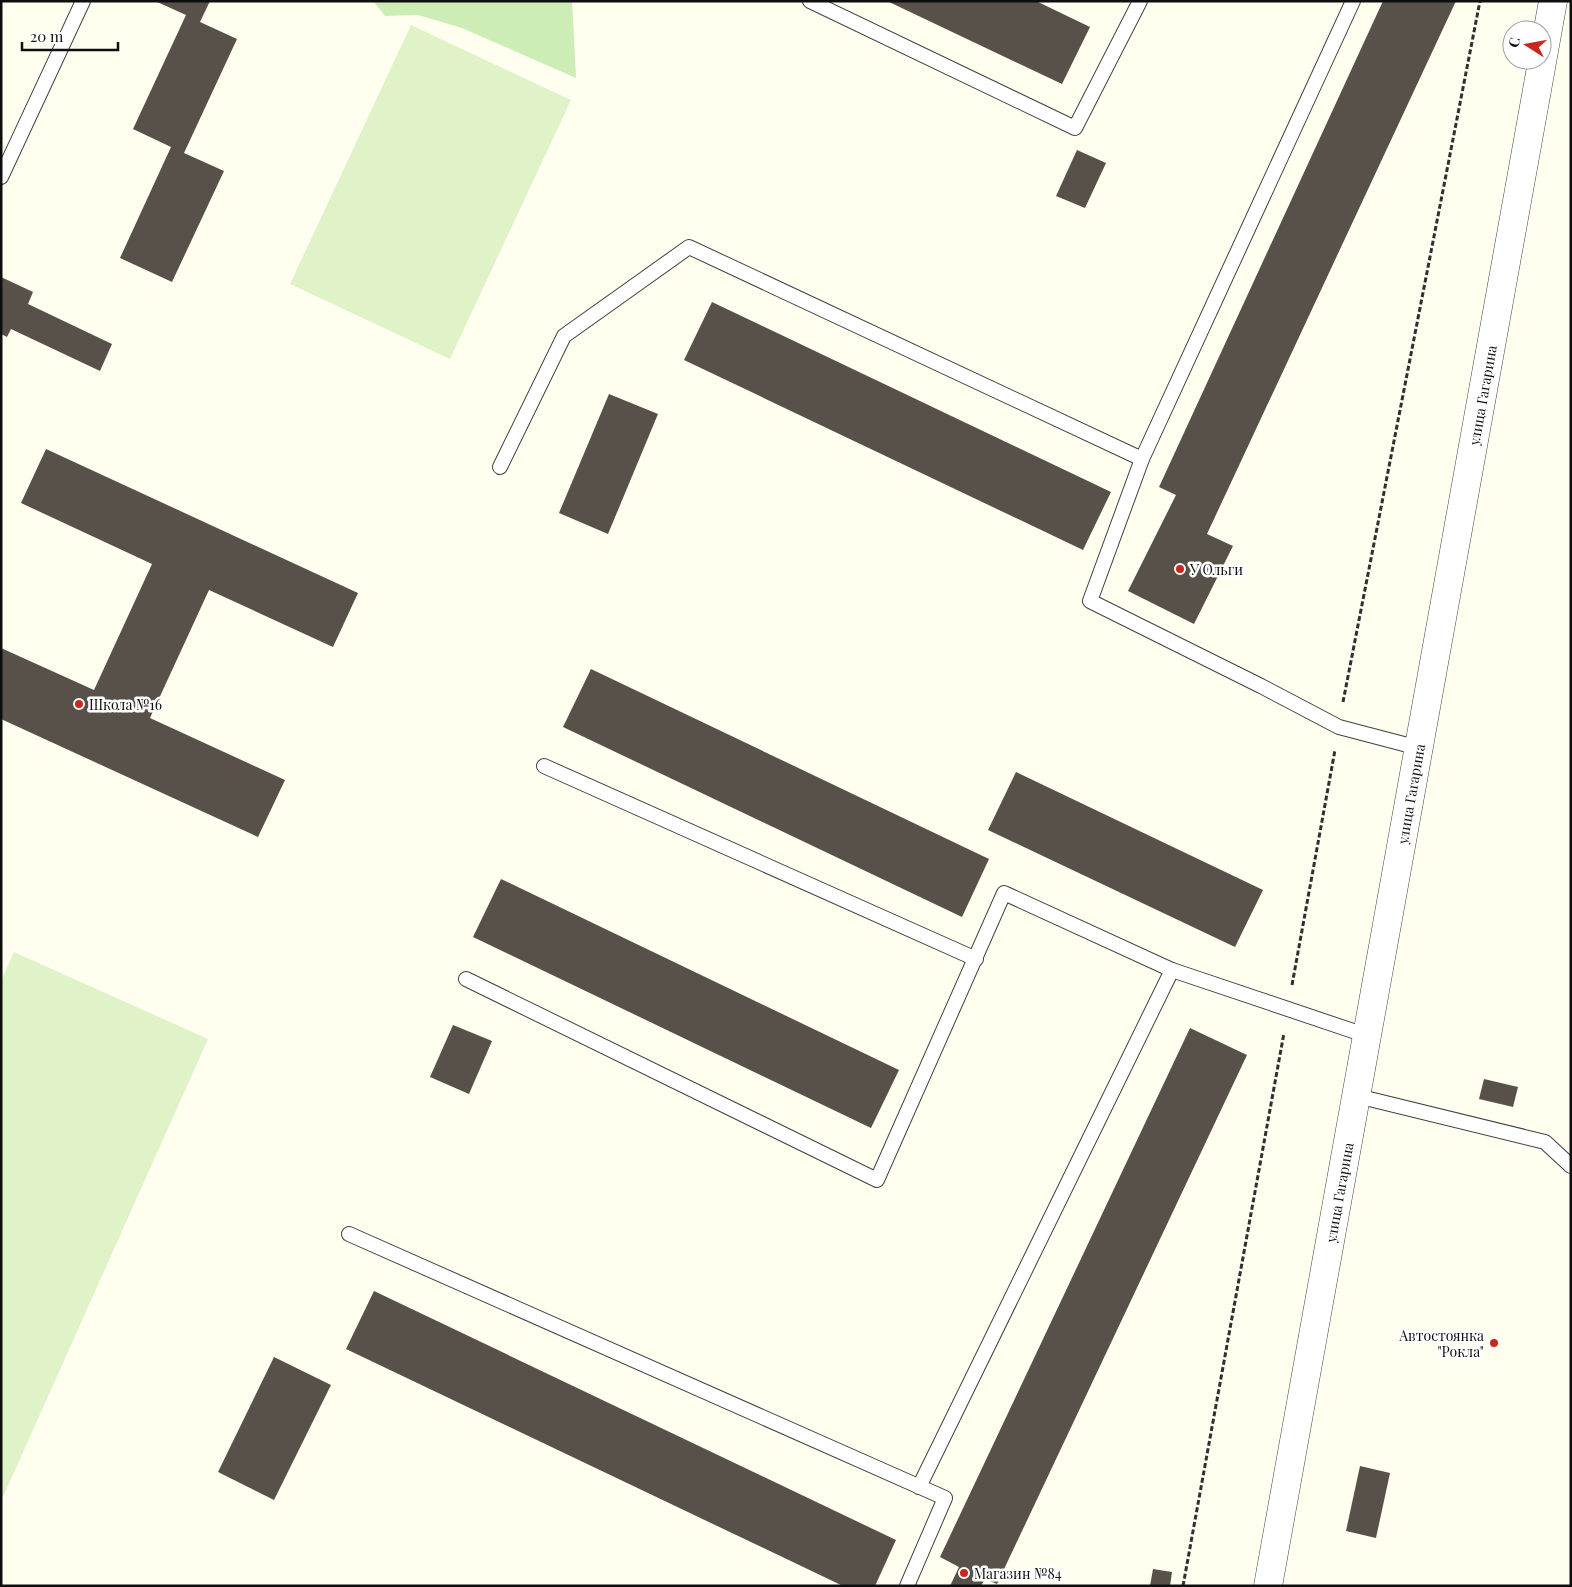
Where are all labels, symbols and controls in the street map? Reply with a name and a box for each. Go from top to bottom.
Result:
scale bar [22,20,119,52]
north arrow [1502,20,1552,70]
text: 20 m [30,26,64,46]
text: С [1503,36,1524,49]
street label: улица Гагарина [1464,344,1500,448]
place label: У Ольги [1189,560,1243,579]
marker: У Ольги [1174,563,1186,575]
place label: Школа №16 [89,695,162,714]
marker: Школа №16 [73,698,85,710]
street label: улица Гагарина [1392,742,1429,846]
street label: улица Гагарина [1320,1141,1357,1245]
place label: Автостоянка "Рокла" [1398,1326,1484,1361]
marker: Автостоянка "Рокла" [1488,1337,1500,1349]
place label: Магазин №84 [974,1564,1062,1583]
marker: Магазин №84 [958,1567,970,1579]

